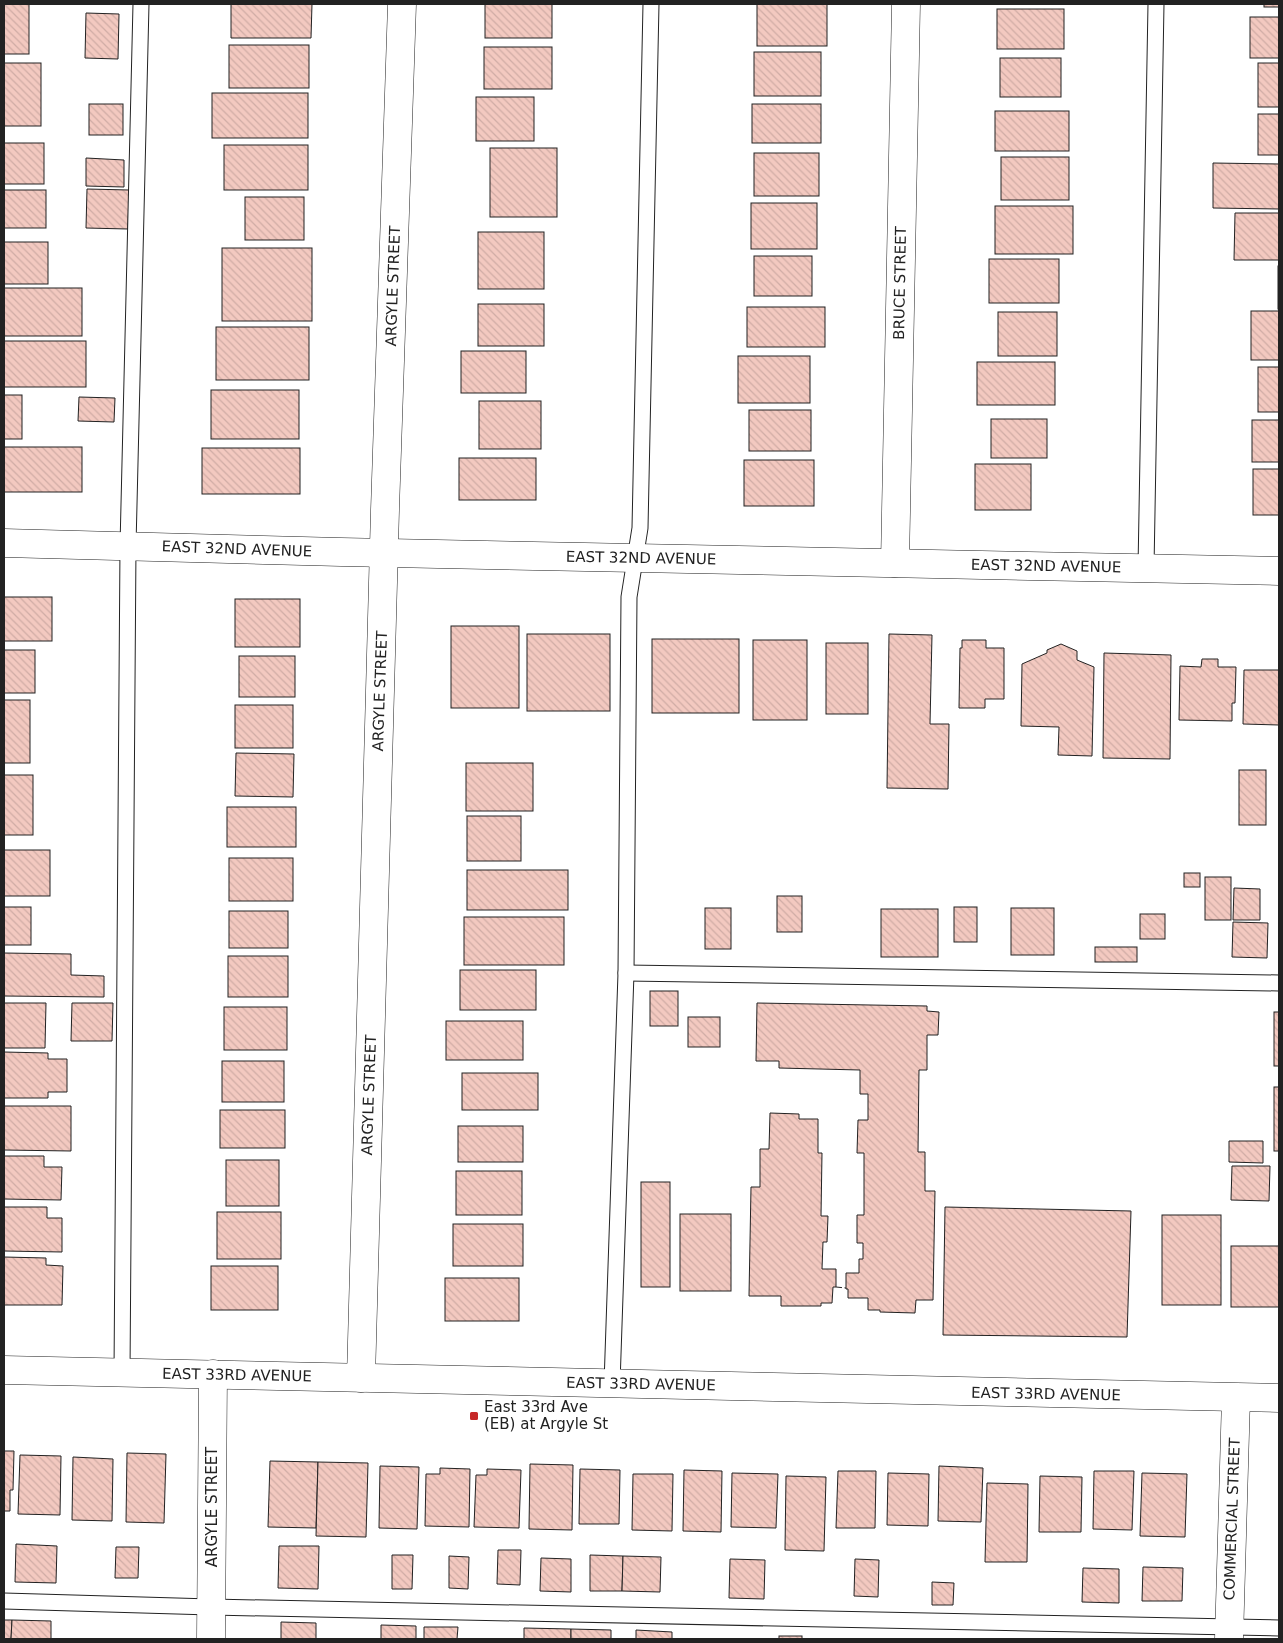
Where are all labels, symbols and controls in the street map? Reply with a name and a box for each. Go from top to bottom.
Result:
street label: ARGYLE STREET [382,225,404,347]
street label: BRUCE STREET [890,225,910,340]
street label: EAST 32ND AVENUE [161,537,313,561]
street label: EAST 32ND AVENUE [566,548,716,568]
street label: EAST 32ND AVENUE [971,556,1121,576]
street label: ARGYLE STREET [369,630,391,752]
street label: ARGYLE STREET [358,1034,380,1156]
street label: EAST 33RD AVENUE [162,1365,312,1385]
street label: EAST 33RD AVENUE [566,1374,716,1394]
street label: EAST 33RD AVENUE [971,1384,1121,1404]
place label: East 33rd Ave (EB) at Argyle St [484,1398,608,1433]
marker: East 33rd Ave (EB) at Argyle St [468,1410,480,1422]
street label: COMMERCIAL STREET [1220,1436,1244,1601]
street label: ARGYLE STREET [203,1446,221,1567]

